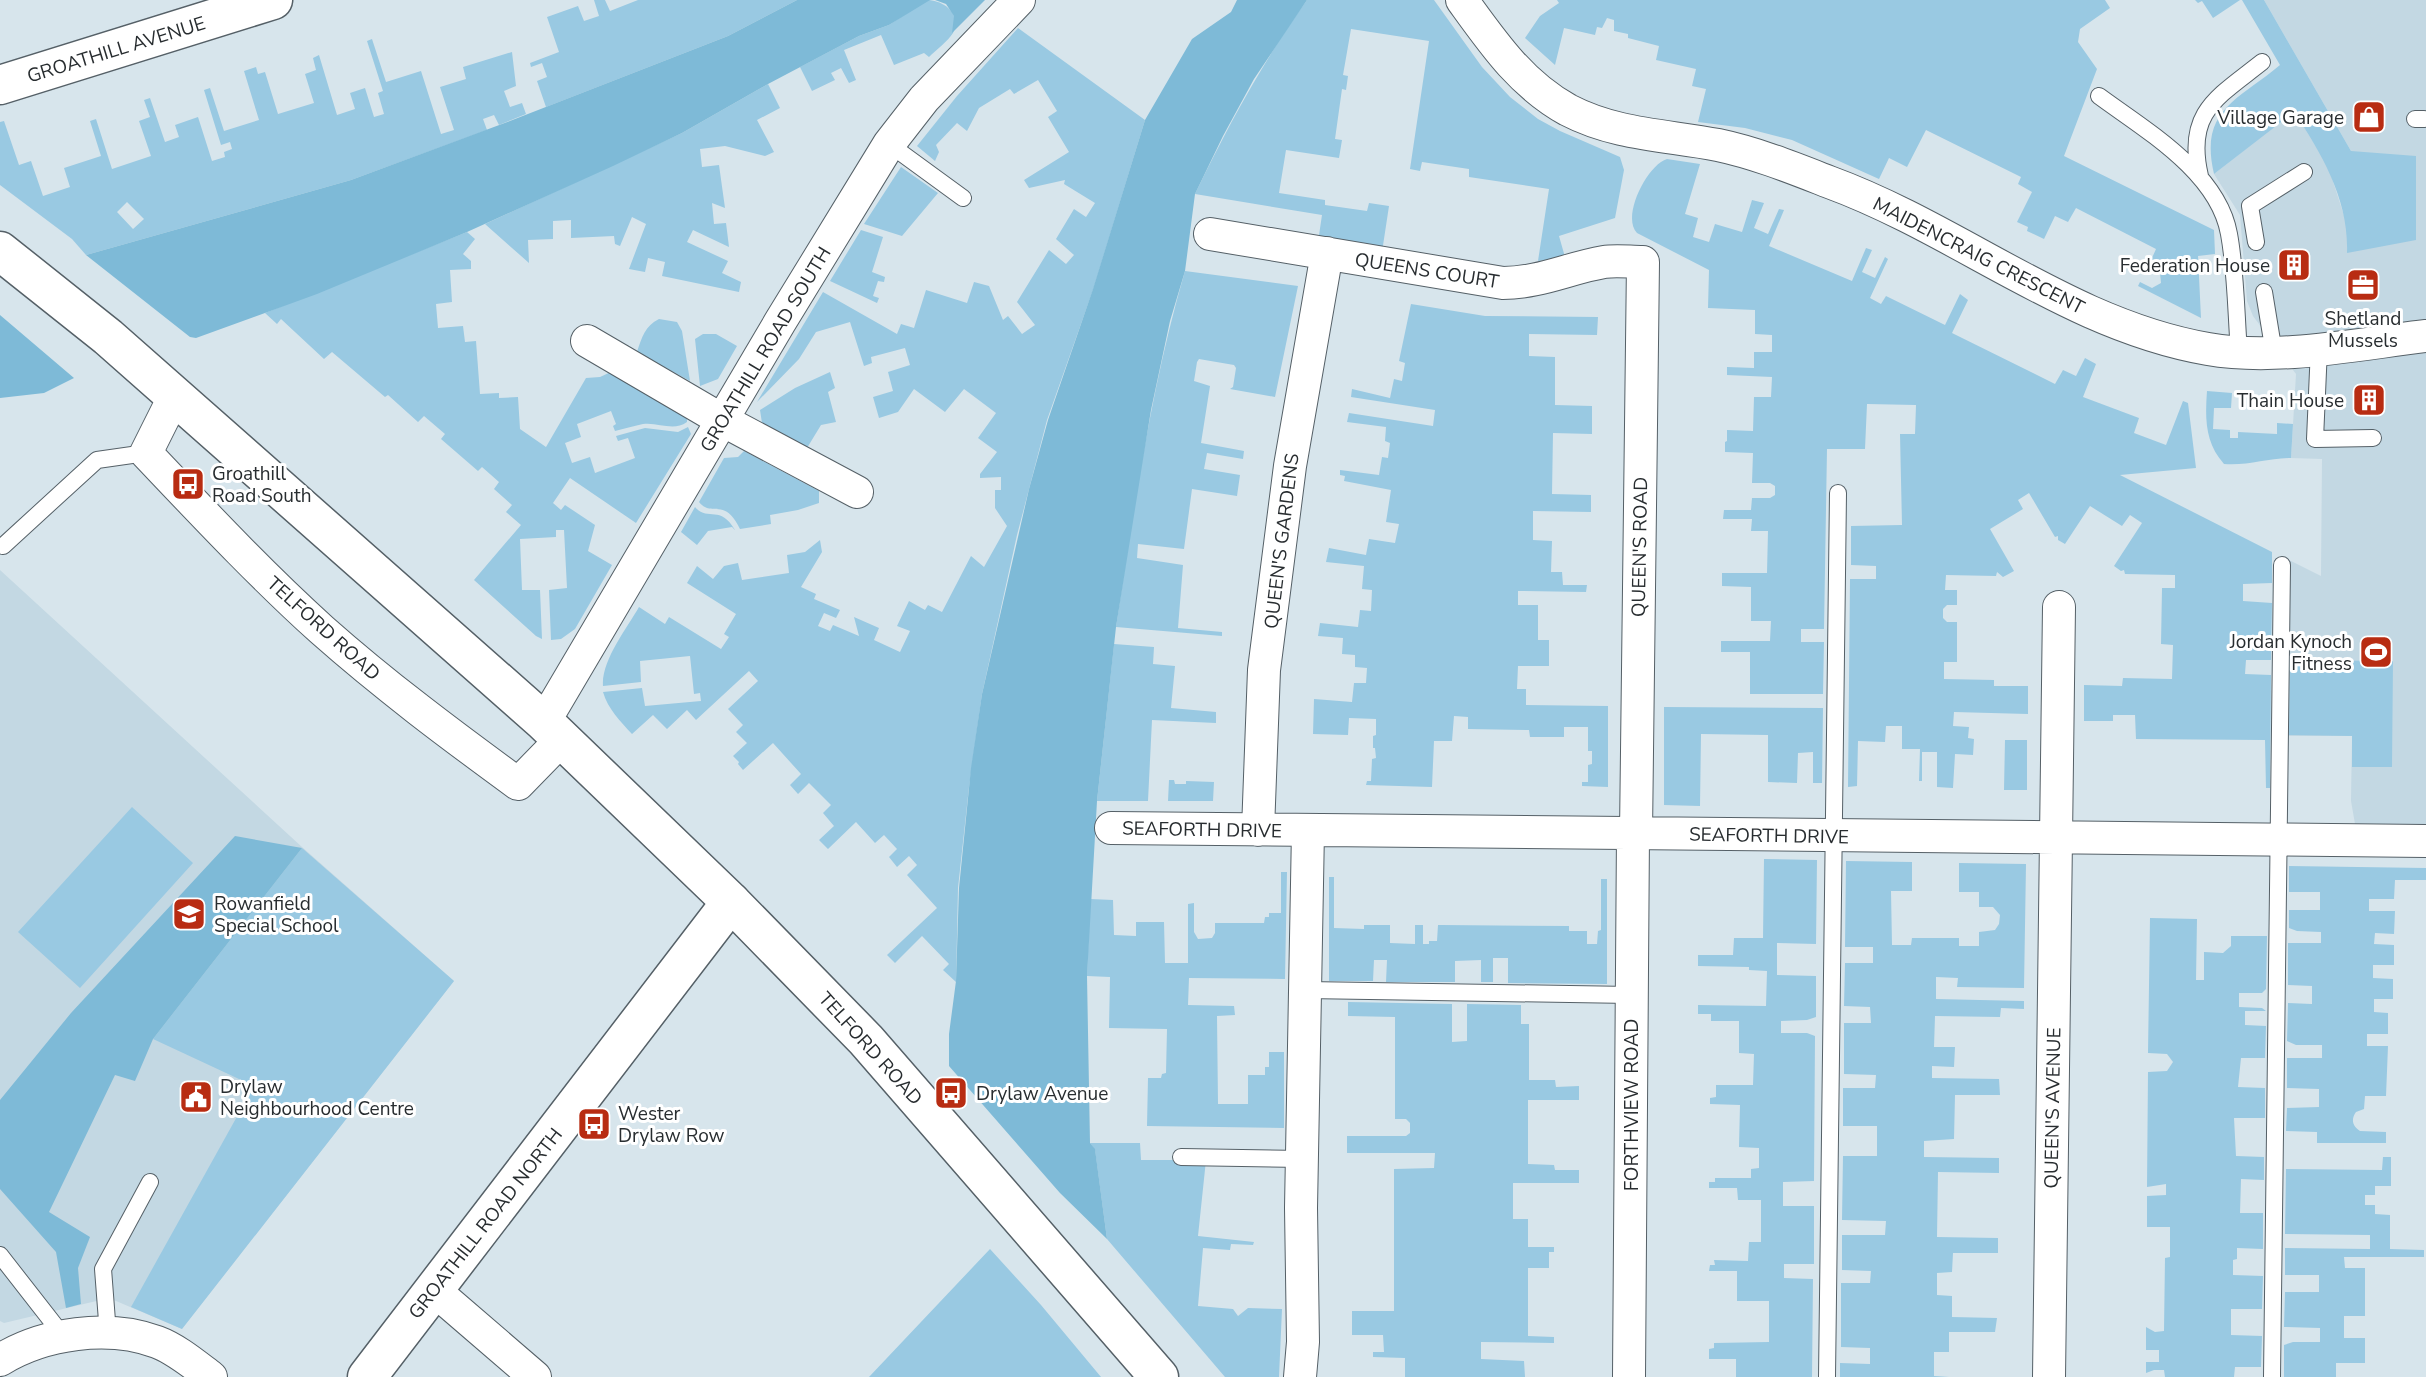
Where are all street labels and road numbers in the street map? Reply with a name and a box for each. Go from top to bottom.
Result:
street label: GROATHILL AVENUE [24,10,209,89]
street label: MAIDENCRAIG CRESCENT [1868,191,2089,321]
street label: GROATHILL ROAD SOUTH [694,242,838,457]
street label: QUEENS COURT [1353,247,1501,295]
street label: QUEEN'S GARDENS [1258,452,1306,630]
street label: QUEEN'S ROAD [1626,477,1654,617]
street label: TELFORD ROAD [261,571,386,687]
street label: SEAFORTH DRIVE [1122,816,1282,844]
street label: SEAFORTH DRIVE [1689,822,1849,850]
street label: TELFORD ROAD [812,986,928,1111]
street label: FORTHVIEW ROAD [1619,1019,1645,1191]
street label: QUEEN'S AVENUE [2039,1027,2067,1189]
street label: GROATHILL ROAD NORTH [403,1123,569,1325]

